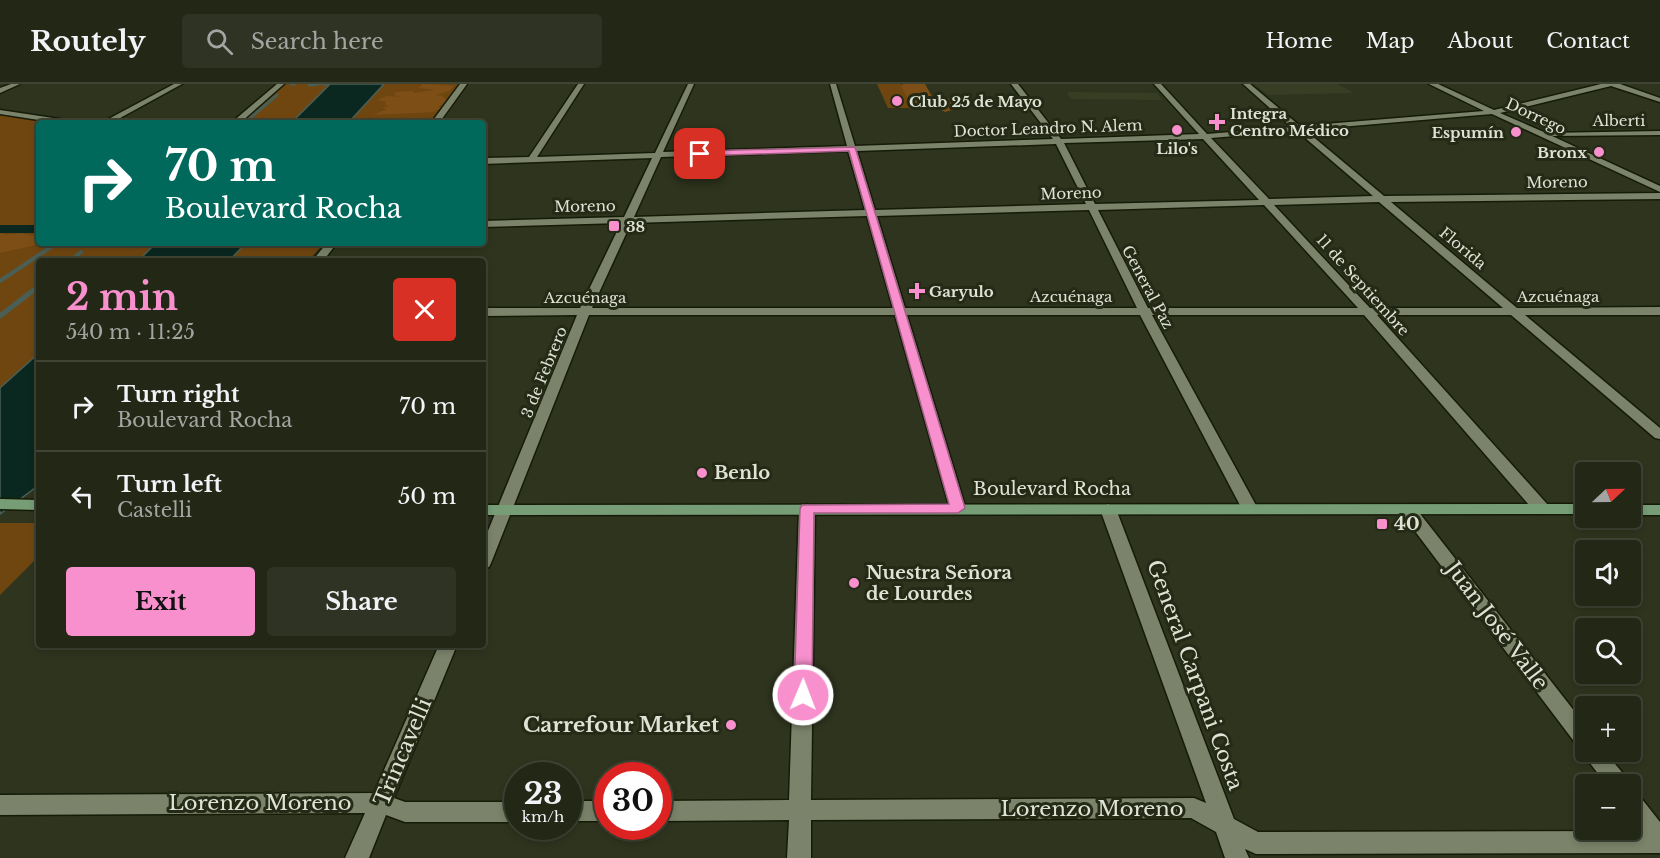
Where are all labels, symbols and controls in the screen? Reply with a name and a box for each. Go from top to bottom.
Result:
search box [182,14,602,68]
text: Routely [30,24,146,59]
icon: search [203,25,236,58]
text: Search here [251,28,384,55]
text: Home [1266,28,1333,54]
text: Map [1366,28,1414,54]
text: About [1447,28,1513,54]
text: Contact [1546,28,1630,54]
place label: Club 25 de Mayo [909,92,1042,111]
marker: Club 25 de Mayo [890,94,904,108]
street label: Dorrego [1503,94,1569,138]
place label: Integra Centro Médico [1230,104,1349,140]
street label: Alberti [1592,111,1645,130]
marker: Integra Centro Médico [1208,113,1226,131]
street label: Doctor Leandro N. Alem [953,115,1143,141]
marker: Lilo's [1170,123,1184,137]
place label: Espumín [1432,123,1504,142]
marker: Espumín [1509,125,1523,139]
pin [674,128,725,179]
icon: arrive [683,137,716,170]
place label: Lilo's [1156,139,1198,158]
text: 70 m [165,140,276,192]
place label: Bronx [1537,143,1587,162]
icon: right [66,144,144,222]
marker: Bronx [1592,145,1606,159]
street label: Moreno [1526,172,1588,192]
street label: Moreno [1040,182,1102,204]
text: Boulevard Rocha [165,192,402,225]
street label: Moreno [554,196,616,216]
place label: 38 [626,217,645,236]
marker: 38 [607,219,621,233]
street label: Florida [1436,223,1491,274]
street label: 11 de Septiembre [1312,230,1414,340]
street label: General Paz [1118,242,1178,332]
text: 2 min [66,275,178,320]
button: close [393,278,456,341]
place label: Garyulo [929,282,994,301]
marker: Garyulo [910,284,924,298]
street label: Azcuénaga [1029,287,1113,306]
street label: Azcuénaga [1516,287,1600,306]
street label: Azcuénaga [543,288,627,307]
text: 540 m · 11:25 [66,320,195,344]
street label: 3 de Febrero [517,323,571,420]
text: Turn right [117,381,239,408]
icon: right [66,390,99,423]
text: 70 m [399,393,456,420]
text: Boulevard Rocha [117,408,292,432]
place label: Benlo [714,462,770,484]
north arrow [1575,462,1641,528]
map controls [1575,462,1641,840]
marker: Benlo [695,466,709,480]
text: Turn left [117,471,222,498]
street label: Boulevard Rocha [973,478,1131,500]
icon: left [66,480,99,513]
text: 50 m [398,483,456,510]
text: Castelli [117,498,192,522]
place label: 40 [1394,513,1420,535]
marker: 40 [1375,517,1389,531]
button: sound [1575,540,1641,606]
street label: Juan José Valle [1438,554,1554,695]
street label: General Carpani Costa [1141,556,1249,794]
place label: Nuestra Señora de Lourdes [866,562,1013,605]
button: Exit [66,567,255,636]
button: Share [267,567,456,636]
marker: Nuestra Señora de Lourdes [847,576,861,590]
button: search [1575,618,1641,684]
position arrow [771,663,835,727]
street label: Trincavelli [369,694,437,810]
button: + [1575,696,1641,762]
place label: Carrefour Market [523,712,719,738]
marker: Carrefour Market [724,718,738,732]
speed limit sign: 30 [594,762,672,840]
button: − [1575,774,1641,840]
text: 23 [524,775,562,812]
street label: Lorenzo Moreno [169,790,351,816]
street label: Lorenzo Moreno [1001,796,1183,822]
text: km/h [522,807,564,826]

